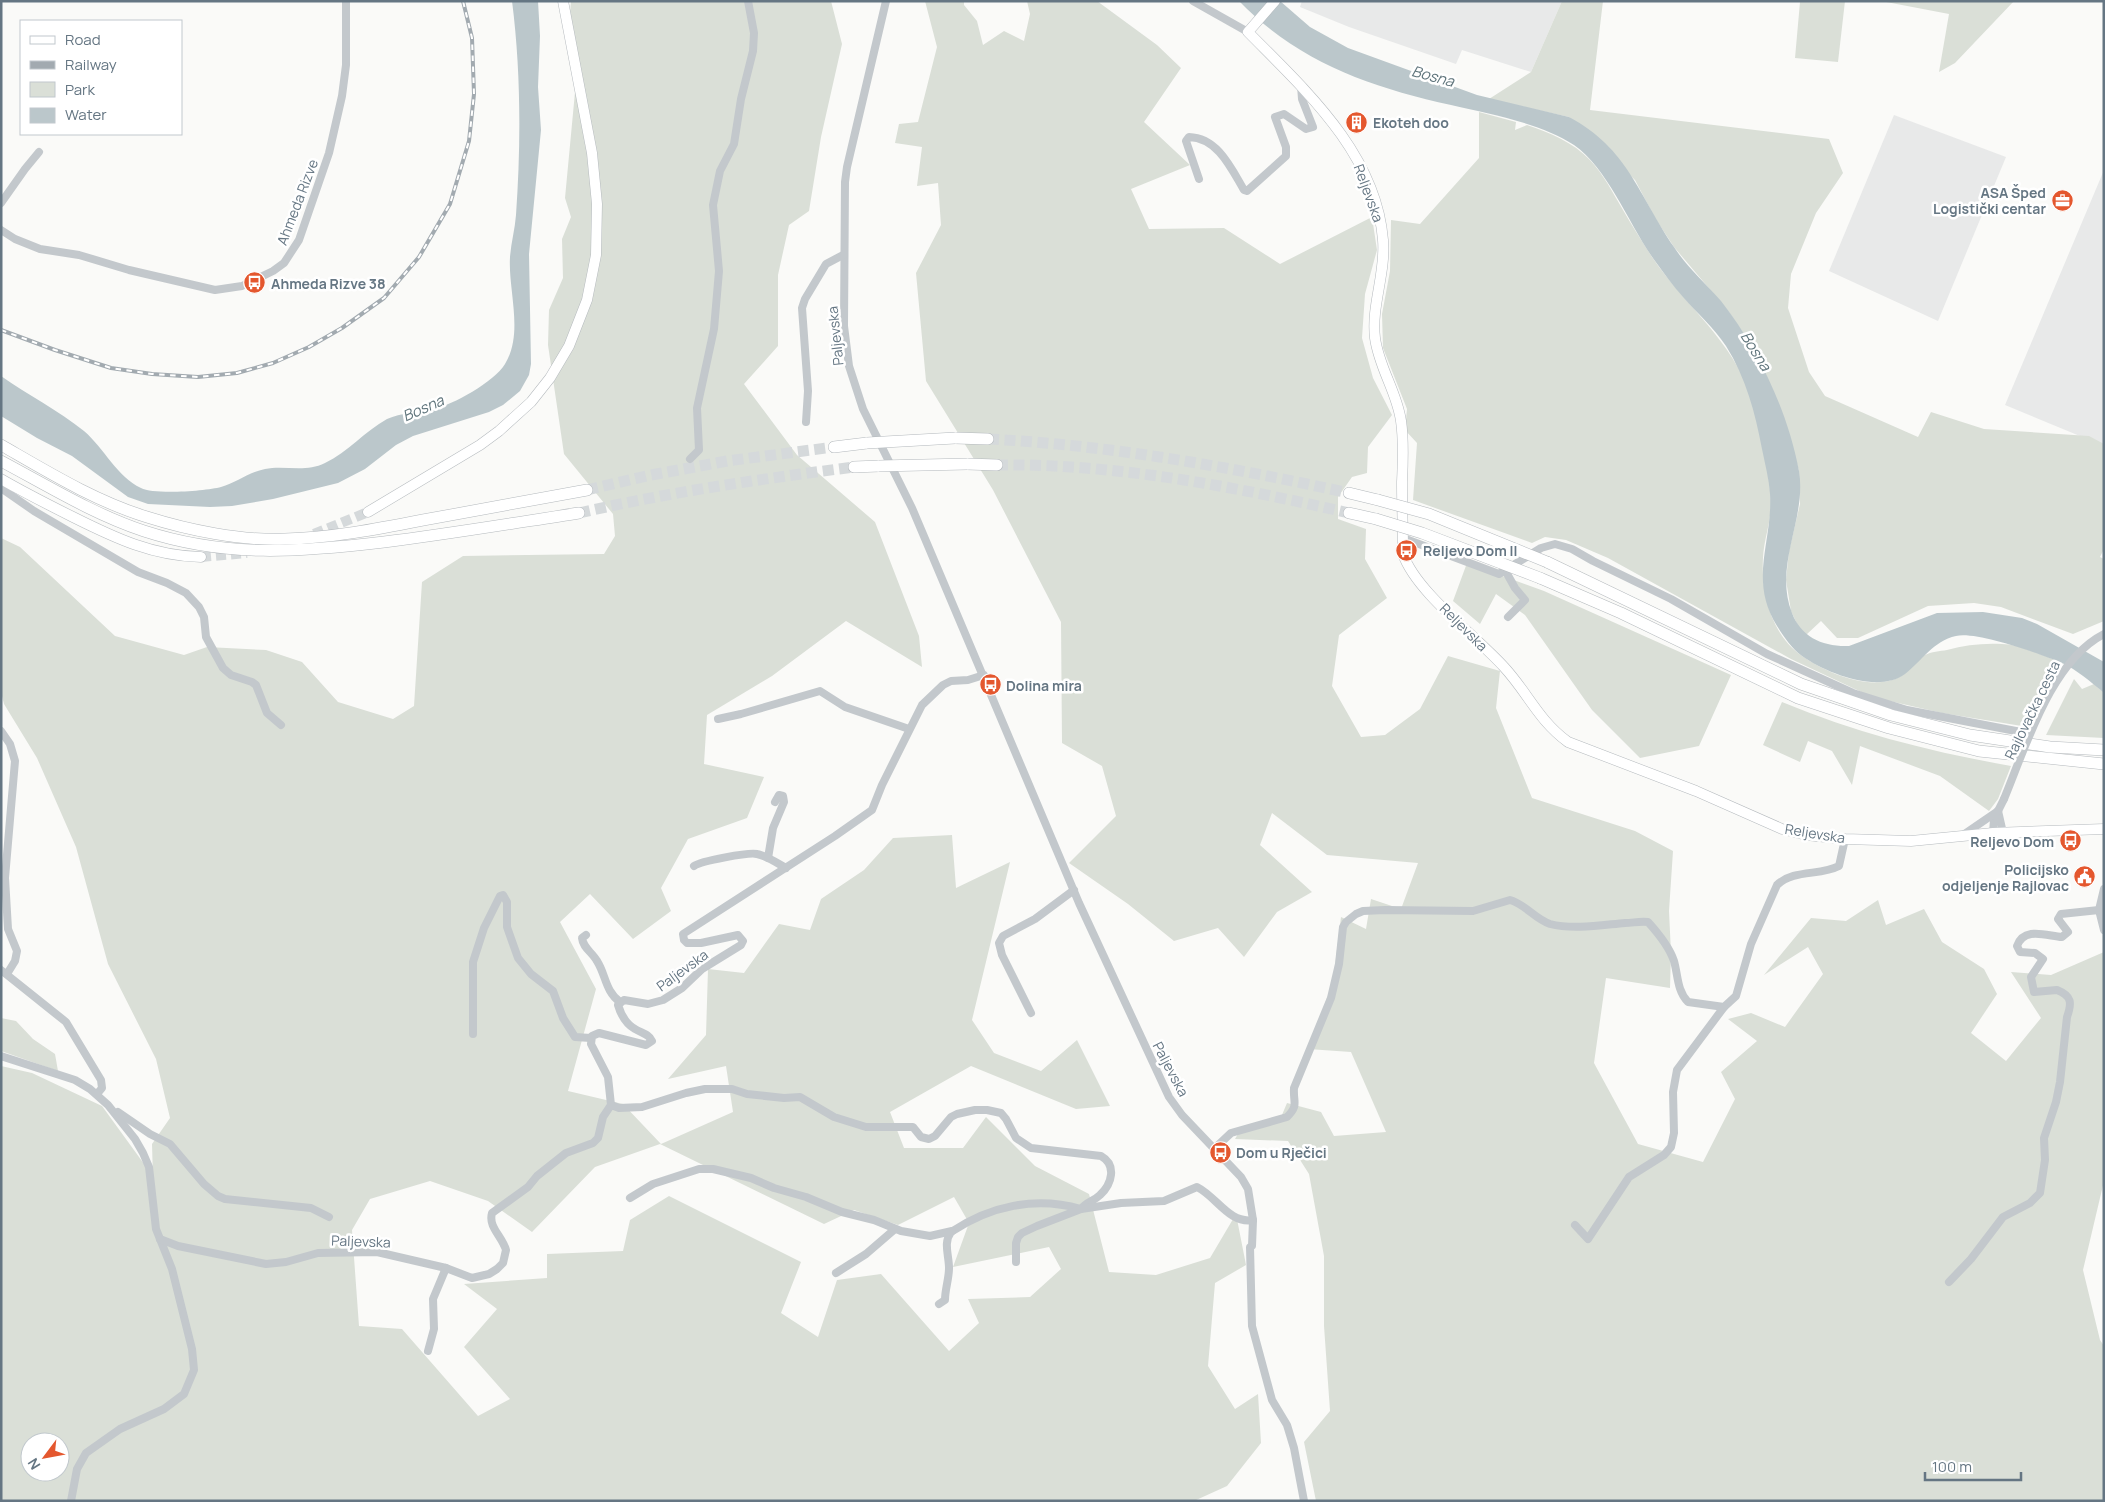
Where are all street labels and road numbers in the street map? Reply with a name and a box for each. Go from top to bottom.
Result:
street label: Ahmeda Rizve [272,156,322,248]
street label: Reljevska [1350,161,1388,225]
street label: Paljevska [822,305,848,367]
street label: Reljevska [1436,599,1492,655]
street label: Rajlovačka cesta [2000,657,2064,763]
street label: Reljevska [1784,819,1846,847]
street label: Paljevska [652,945,712,995]
street label: Paljevska [1149,1038,1193,1100]
street label: Paljevska [331,1230,391,1252]

